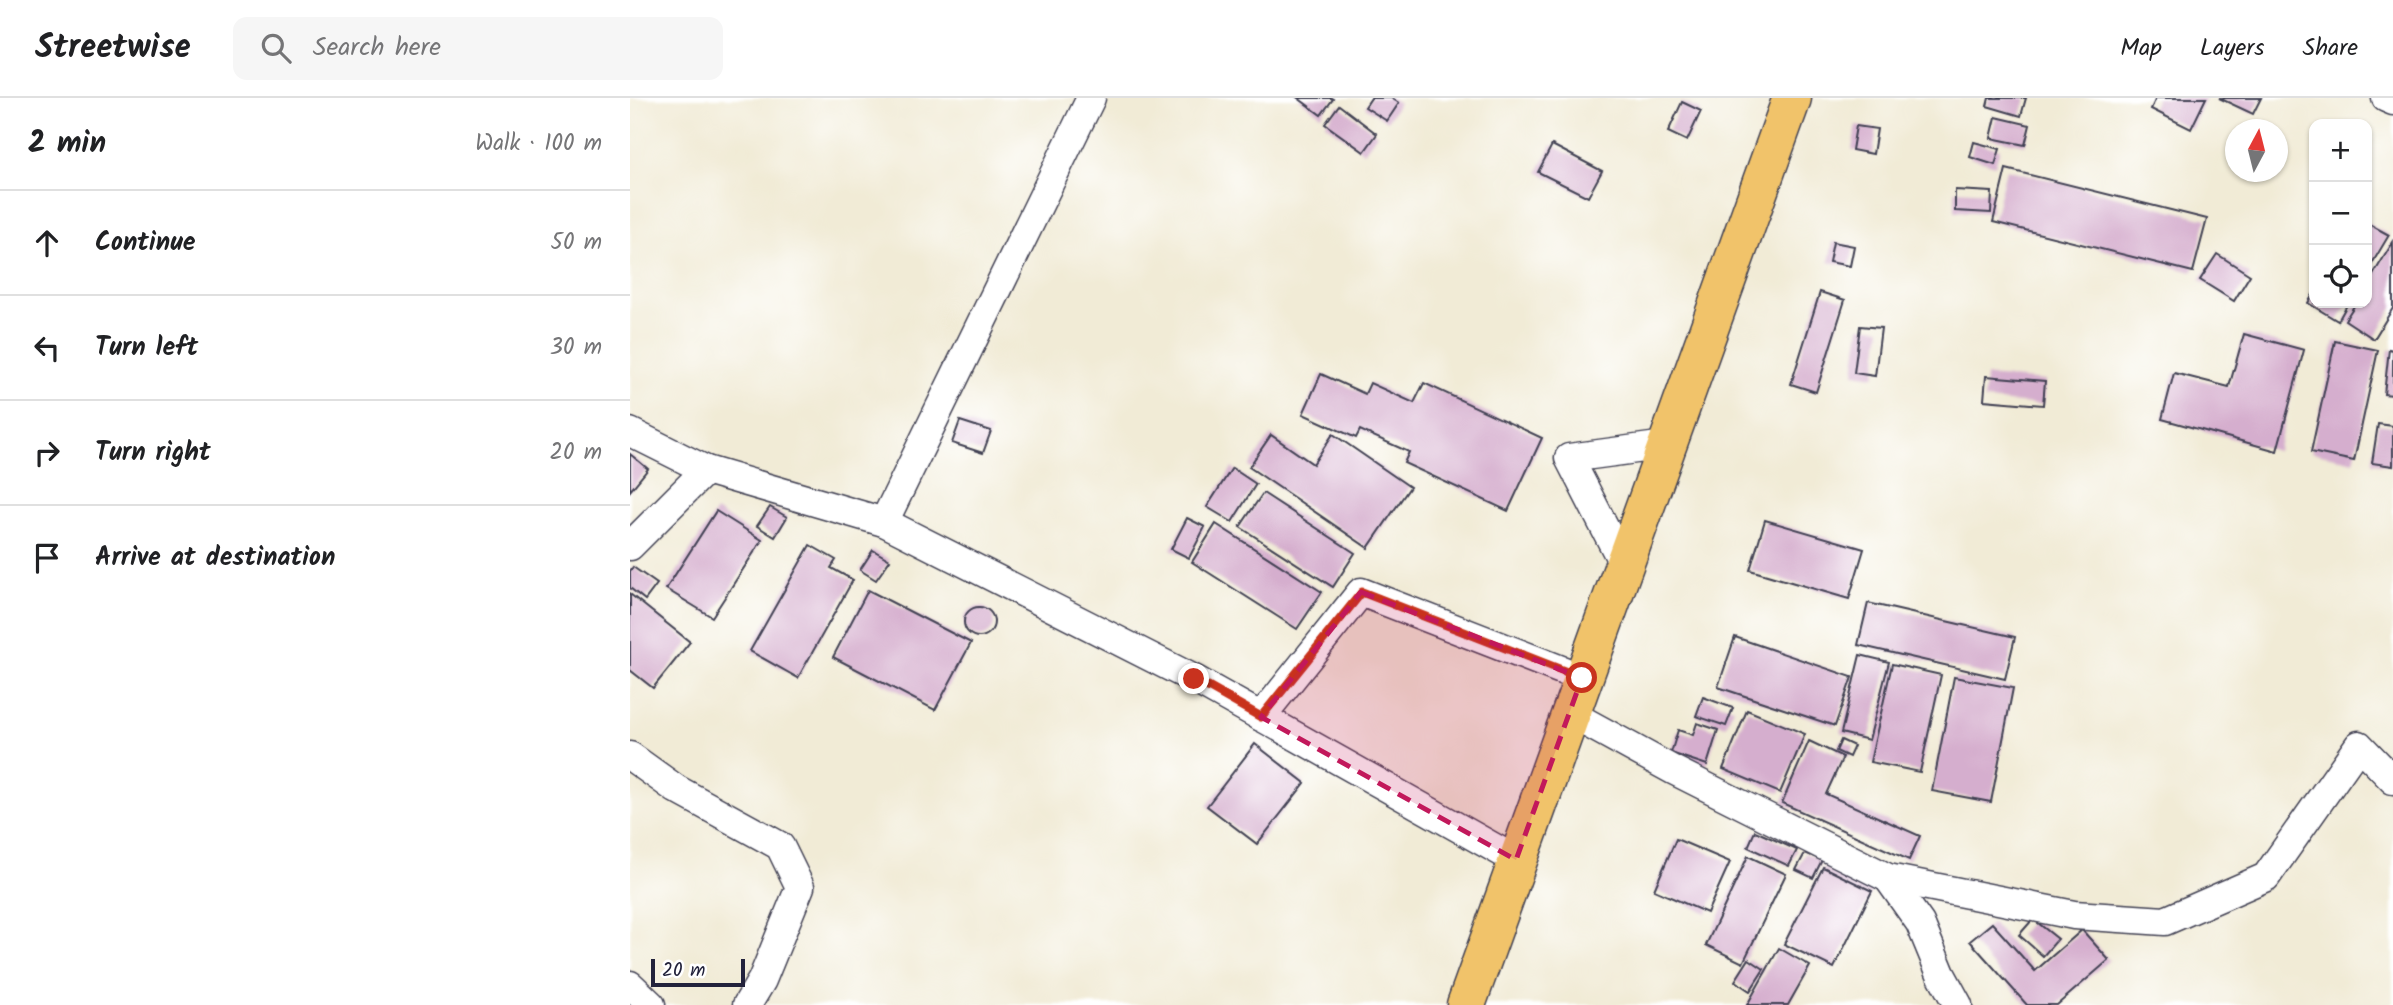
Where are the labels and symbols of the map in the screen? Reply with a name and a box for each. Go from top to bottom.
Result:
north arrow [2225,119,2288,182]
route start [1566,662,1597,693]
route end [1178,663,1209,694]
scale bar [651,956,746,988]

